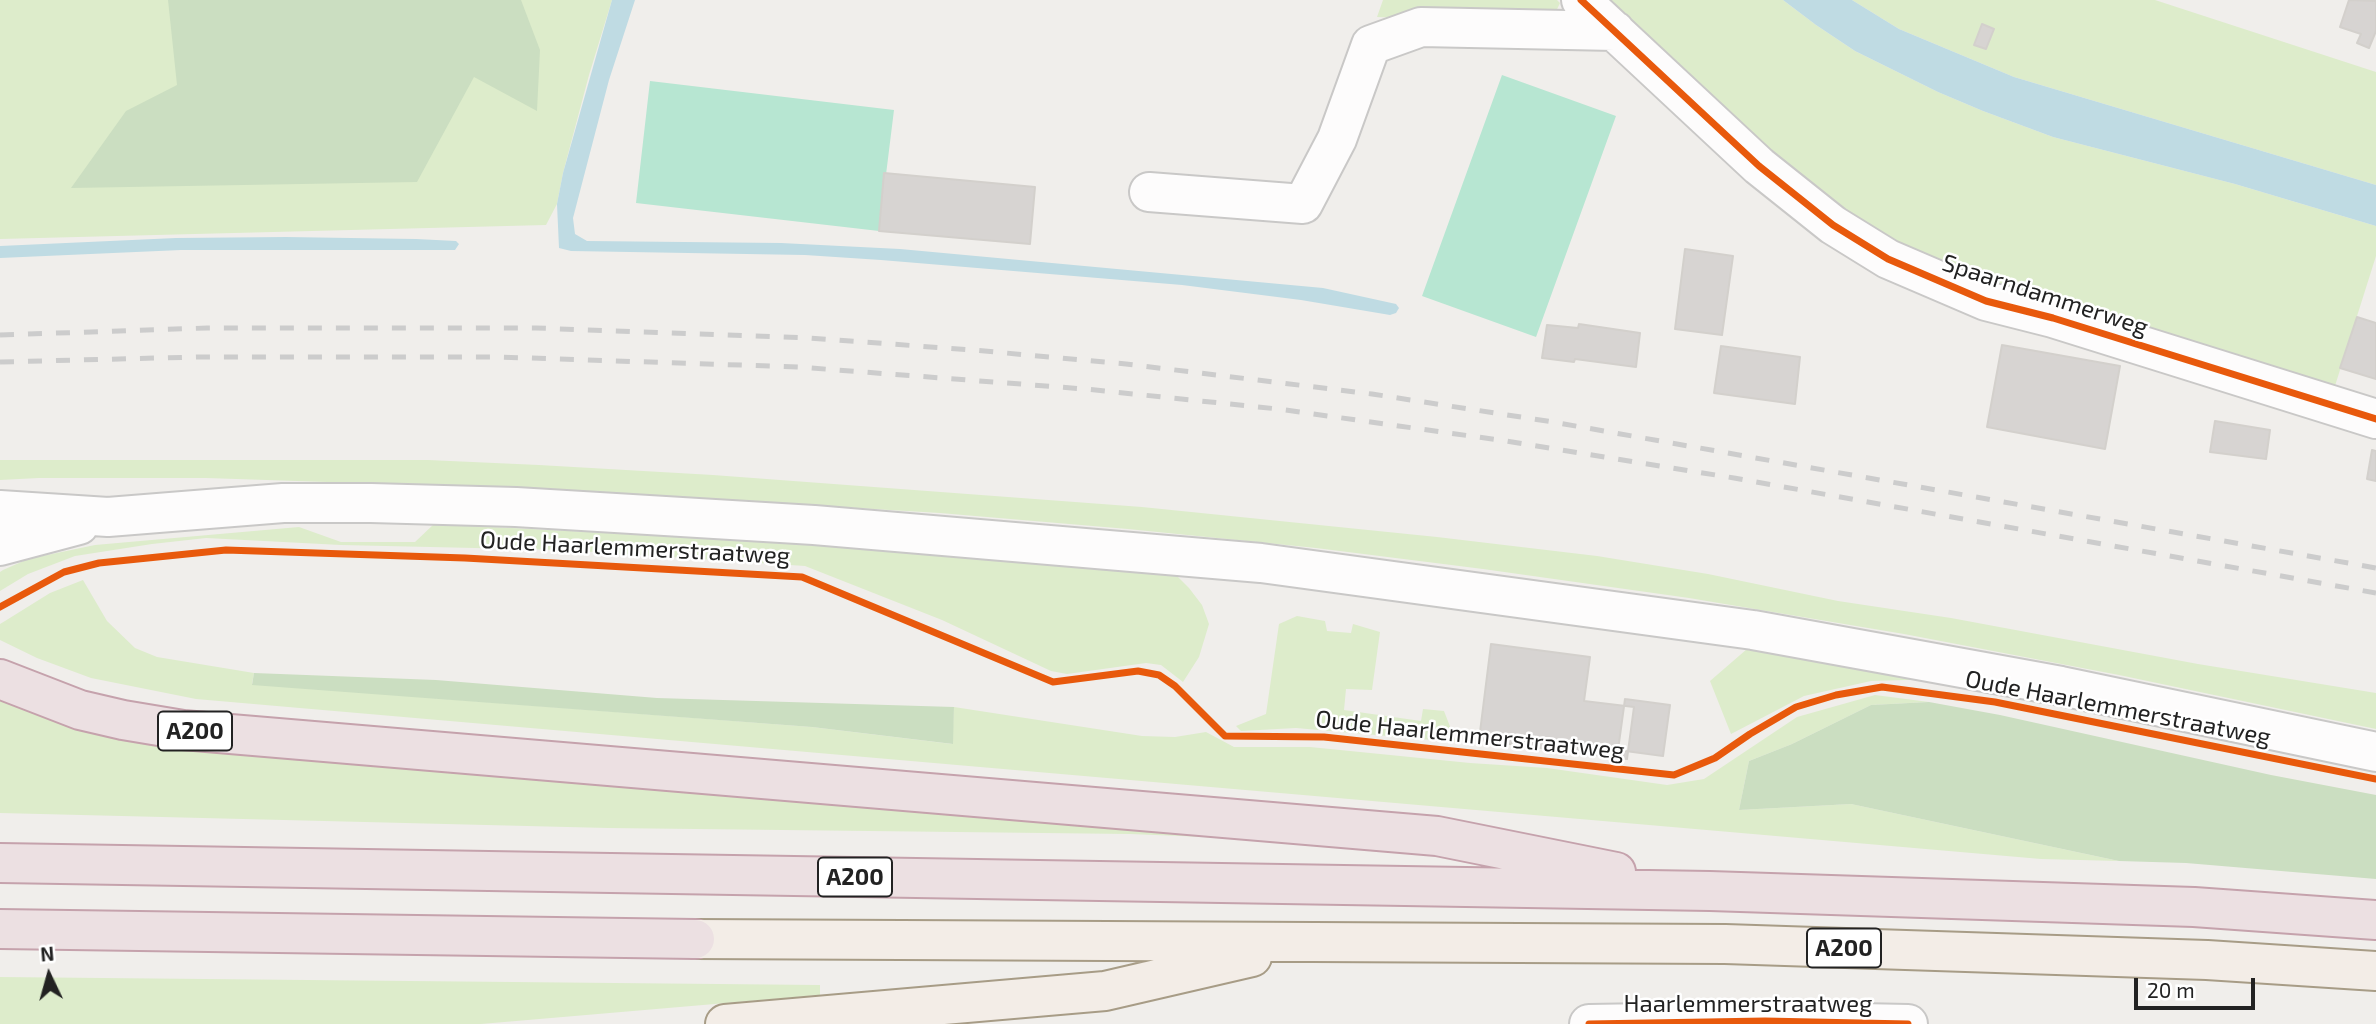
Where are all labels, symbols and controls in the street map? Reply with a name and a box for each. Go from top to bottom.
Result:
street label: Spaarndammerweg [1938,248,2152,342]
street label: Oude Haarlemmerstraatweg [479,525,791,571]
street label: Oude Haarlemmerstraatweg [1963,664,2273,752]
street label: Oude Haarlemmerstraatweg [1314,704,1626,766]
road number: A200 [158,712,232,750]
road number: A200 [818,858,892,897]
road number: A200 [1807,928,1881,967]
north arrow [14,940,84,1010]
text: N [39,942,55,966]
scale bar [2138,964,2259,1008]
text: 20 m [2147,977,2195,1002]
street label: Haarlemmerstraatweg [1623,990,1873,1018]

